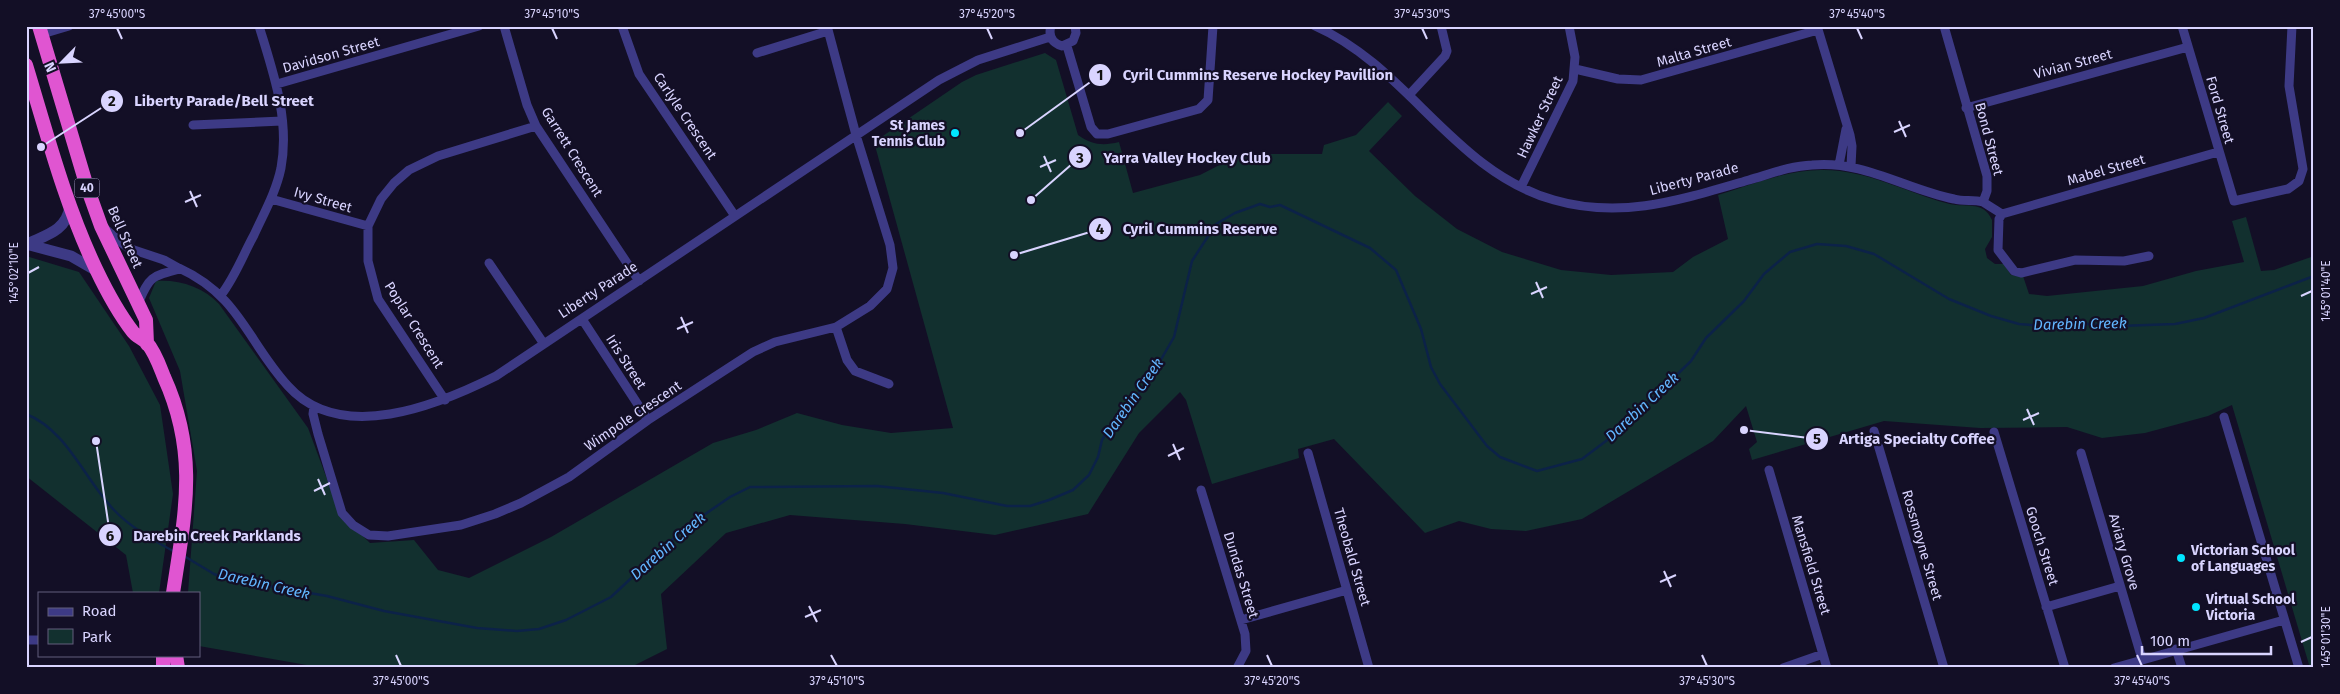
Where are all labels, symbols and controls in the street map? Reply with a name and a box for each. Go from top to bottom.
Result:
text: 37°45'00"S [89,7,146,21]
text: 37°45'10"S [524,7,580,21]
text: 37°45'20"S [959,7,1015,21]
text: 37°45'30"S [1394,7,1451,21]
text: 37°45'40"S [1829,7,1885,21]
street label: Davidson Street [281,33,382,77]
street label: Malta Street [1655,33,1734,71]
north arrow [38,38,88,88]
street label: Vivian Street [2032,45,2115,83]
text: N [41,59,60,75]
callout: Cyril Cummins Reserve Hockey Pavillion [1088,60,1403,90]
text: 1 [1097,66,1103,84]
text: Cyril Cummins Reserve Hockey Pavillion [1123,66,1393,84]
street label: Carlyle Crescent [650,69,721,163]
street label: Hawker Street [1514,72,1567,161]
street label: Ford Street [2202,74,2238,147]
callout: Liberty Parade/Bell Street [100,86,324,116]
text: 2 [108,92,116,110]
text: Liberty Parade/Bell Street [134,92,314,110]
street label: Bond Street [1971,101,2007,178]
street label: Garrett Crescent [538,104,607,201]
place label: St James Tennis Club [872,117,945,150]
marker: St James Tennis Club [949,127,961,139]
callout: Yarra Valley Hockey Club [1068,142,1280,172]
text: 3 [1075,149,1084,167]
text: Yarra Valley Hockey Club [1102,149,1271,167]
street label: Mabel Street [2065,151,2148,189]
street label: Liberty Parade [1648,159,1740,199]
road number: 40 [74,178,100,198]
street label: Ivy Street [292,184,355,217]
street label: Bell Street [104,203,147,271]
callout: Cyril Cummins Reserve [1088,214,1288,244]
text: 4 [1096,220,1105,238]
text: Cyril Cummins Reserve [1123,220,1277,238]
text: 145°02'10"E [7,242,21,304]
street label: Liberty Parade [555,258,641,322]
text: 145°01'40"E [2319,260,2333,322]
street label: Poplar Crescent [381,278,448,372]
water label: Darebin Creek [2033,314,2127,334]
street label: Iris Street [602,331,650,393]
water label: Darebin Creek [1099,355,1167,441]
water label: Darebin Creek [1602,369,1682,445]
street label: Wimpole Crescent [581,377,686,455]
callout: Artiga Specialty Coffee [1805,424,2005,454]
text: 5 [1813,430,1821,448]
text: Artiga Specialty Coffee [1838,430,1995,448]
street label: Rossmoyne Street [1898,488,1946,603]
street label: Gooch Street [2022,504,2062,588]
street label: Theobald Street [1330,506,1374,609]
water label: Darebin Creek [627,509,709,583]
street label: Aviary Grove [2105,512,2143,592]
street label: Mansfield Street [1788,513,1834,618]
callout: Darebin Creek Parklands [98,520,310,550]
text: 6 [106,527,115,545]
text: Darebin Creek Parklands [133,527,301,545]
street label: Dundas Street [1220,530,1262,621]
place label: Victorian School of Languages [2190,542,2296,575]
marker: Victorian School of Languages [2175,552,2187,564]
water label: Darebin Creek [216,565,312,603]
place label: Virtual School Victoria [2205,591,2296,624]
legend [38,592,200,656]
marker: Virtual School Victoria [2190,601,2202,613]
text: Road [82,602,117,620]
text: 145°01'30"E [2319,606,2333,668]
scale bar [2142,624,2271,656]
text: Park [82,628,112,646]
text: 100 m [2150,632,2190,650]
text: 37°45'00"S [373,674,430,688]
text: 37°45'10"S [809,674,865,688]
text: 37°45'20"S [1244,674,1300,688]
text: 37°45'30"S [1679,674,1736,688]
text: 37°45'40"S [2114,674,2170,688]

